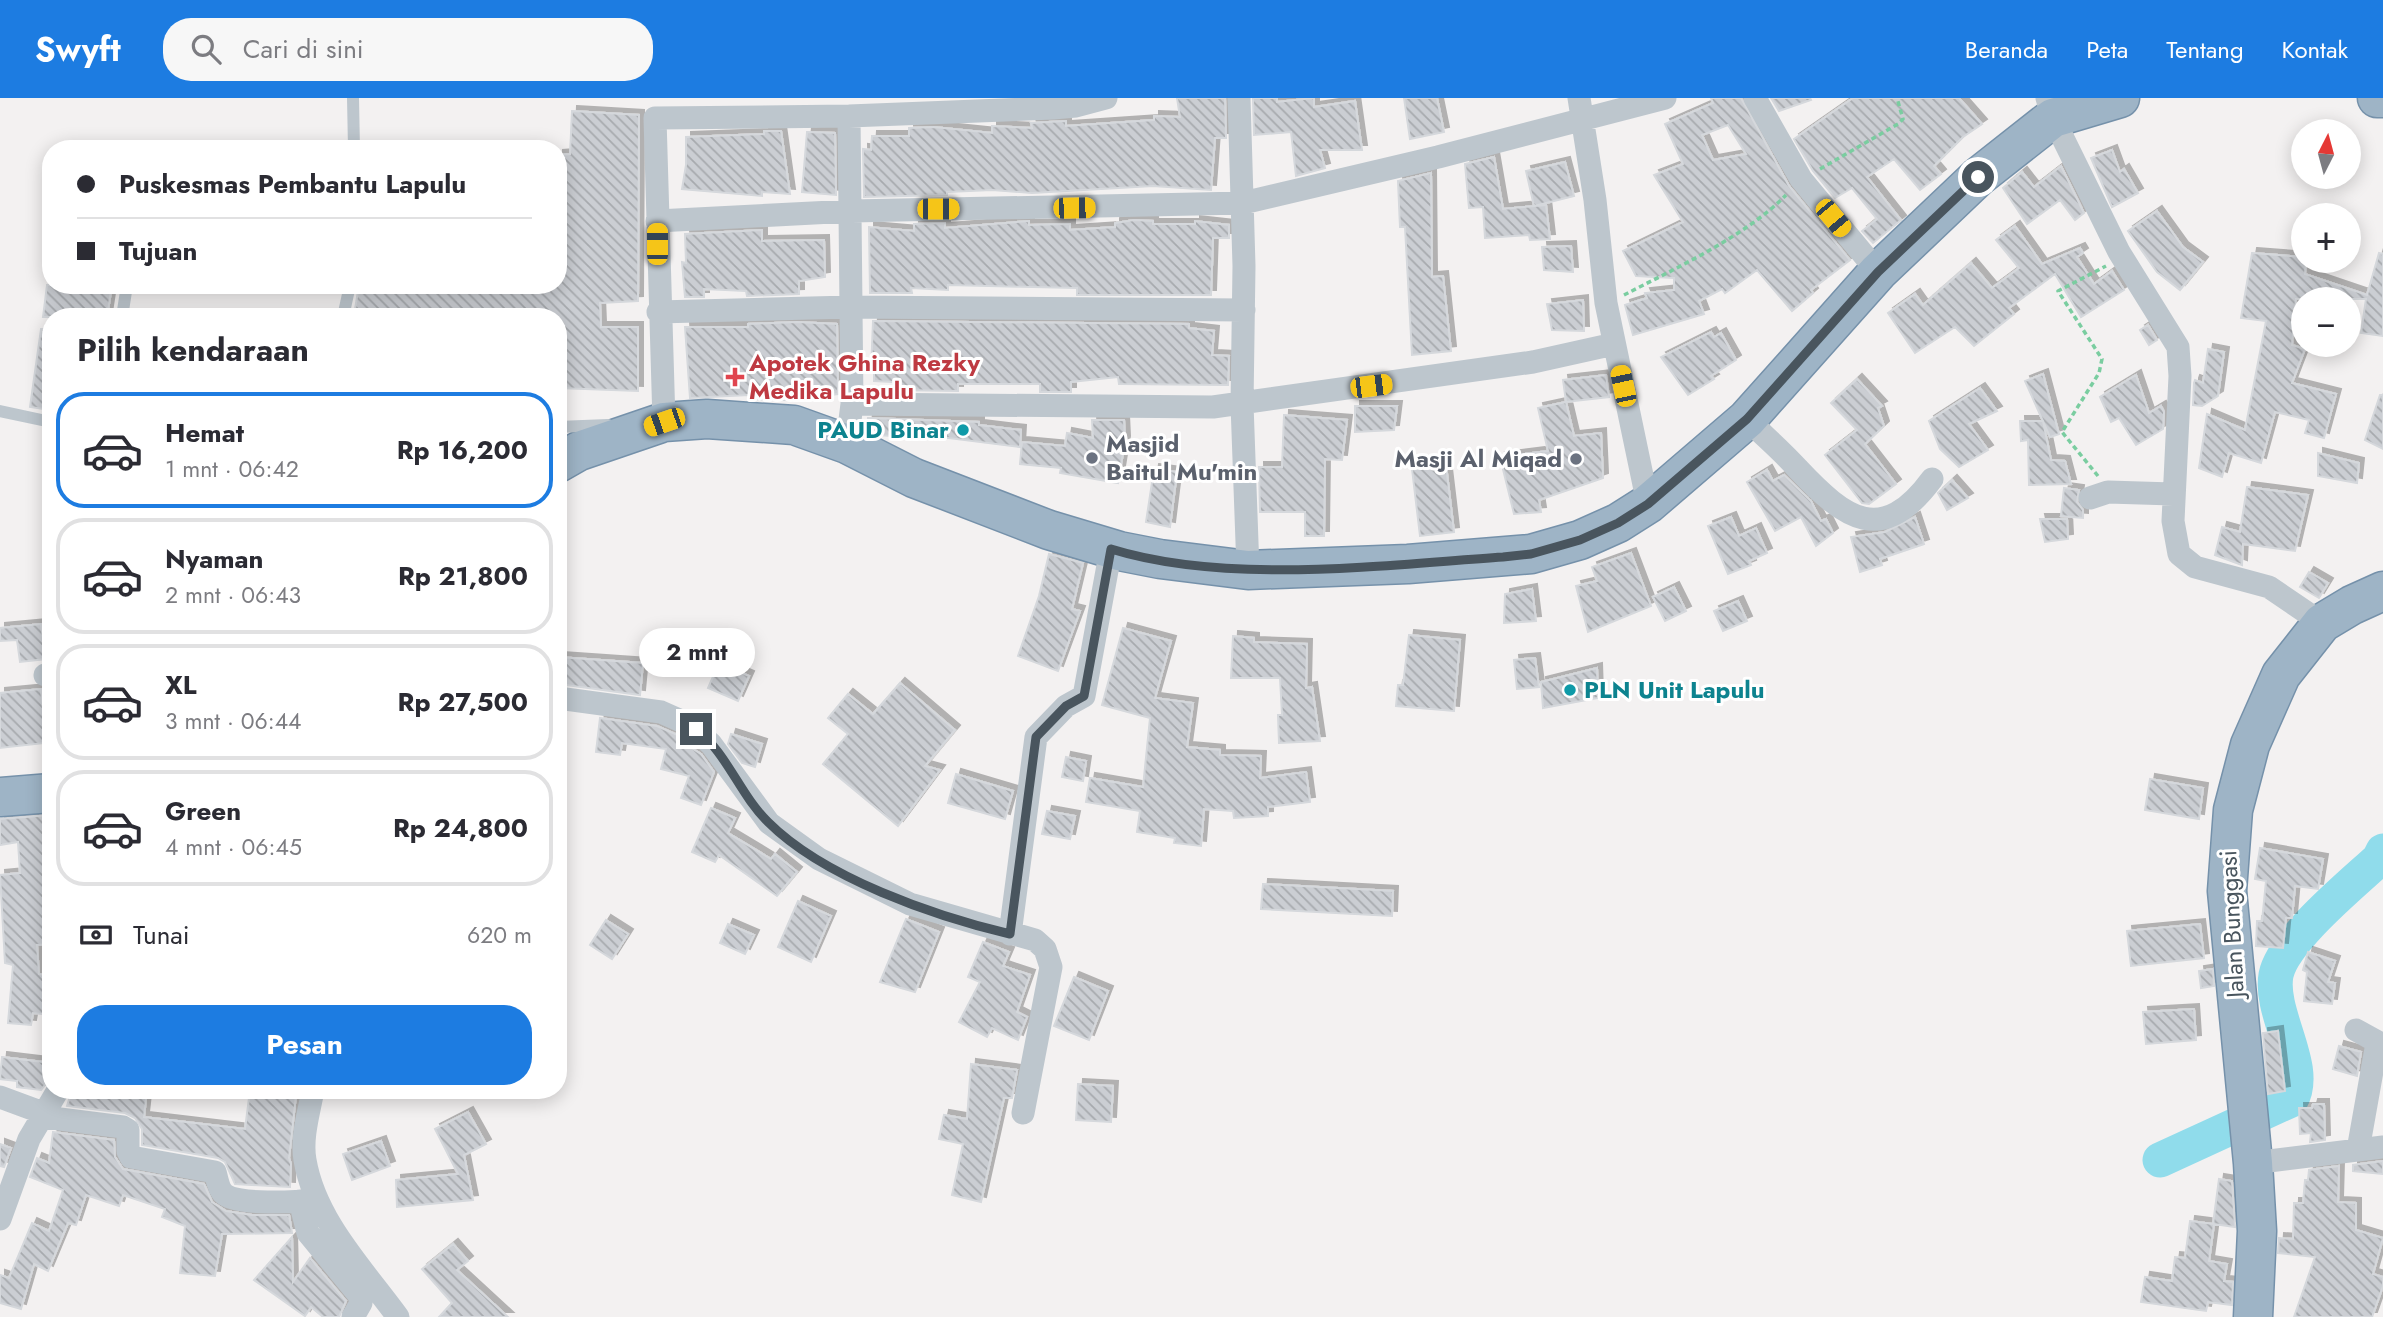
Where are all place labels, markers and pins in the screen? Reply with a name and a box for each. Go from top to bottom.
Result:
place label: Apotek Ghina Rezky Medika Lapulu [748,345,980,408]
marker: Apotek Ghina Rezky Medika Lapulu [727,369,743,385]
place label: PAUD Binar [817,412,949,447]
marker: PAUD Binar [955,422,971,438]
place label: Masjid Baitul Mu'min [1106,426,1257,489]
place label: Masji Al Miqad [1395,441,1562,476]
marker: Masjid Baitul Mu'min [1084,450,1100,466]
marker: Masji Al Miqad [1568,451,1584,467]
place label: PLN Unit Lapulu [1584,672,1764,707]
marker: PLN Unit Lapulu [1562,682,1578,698]

